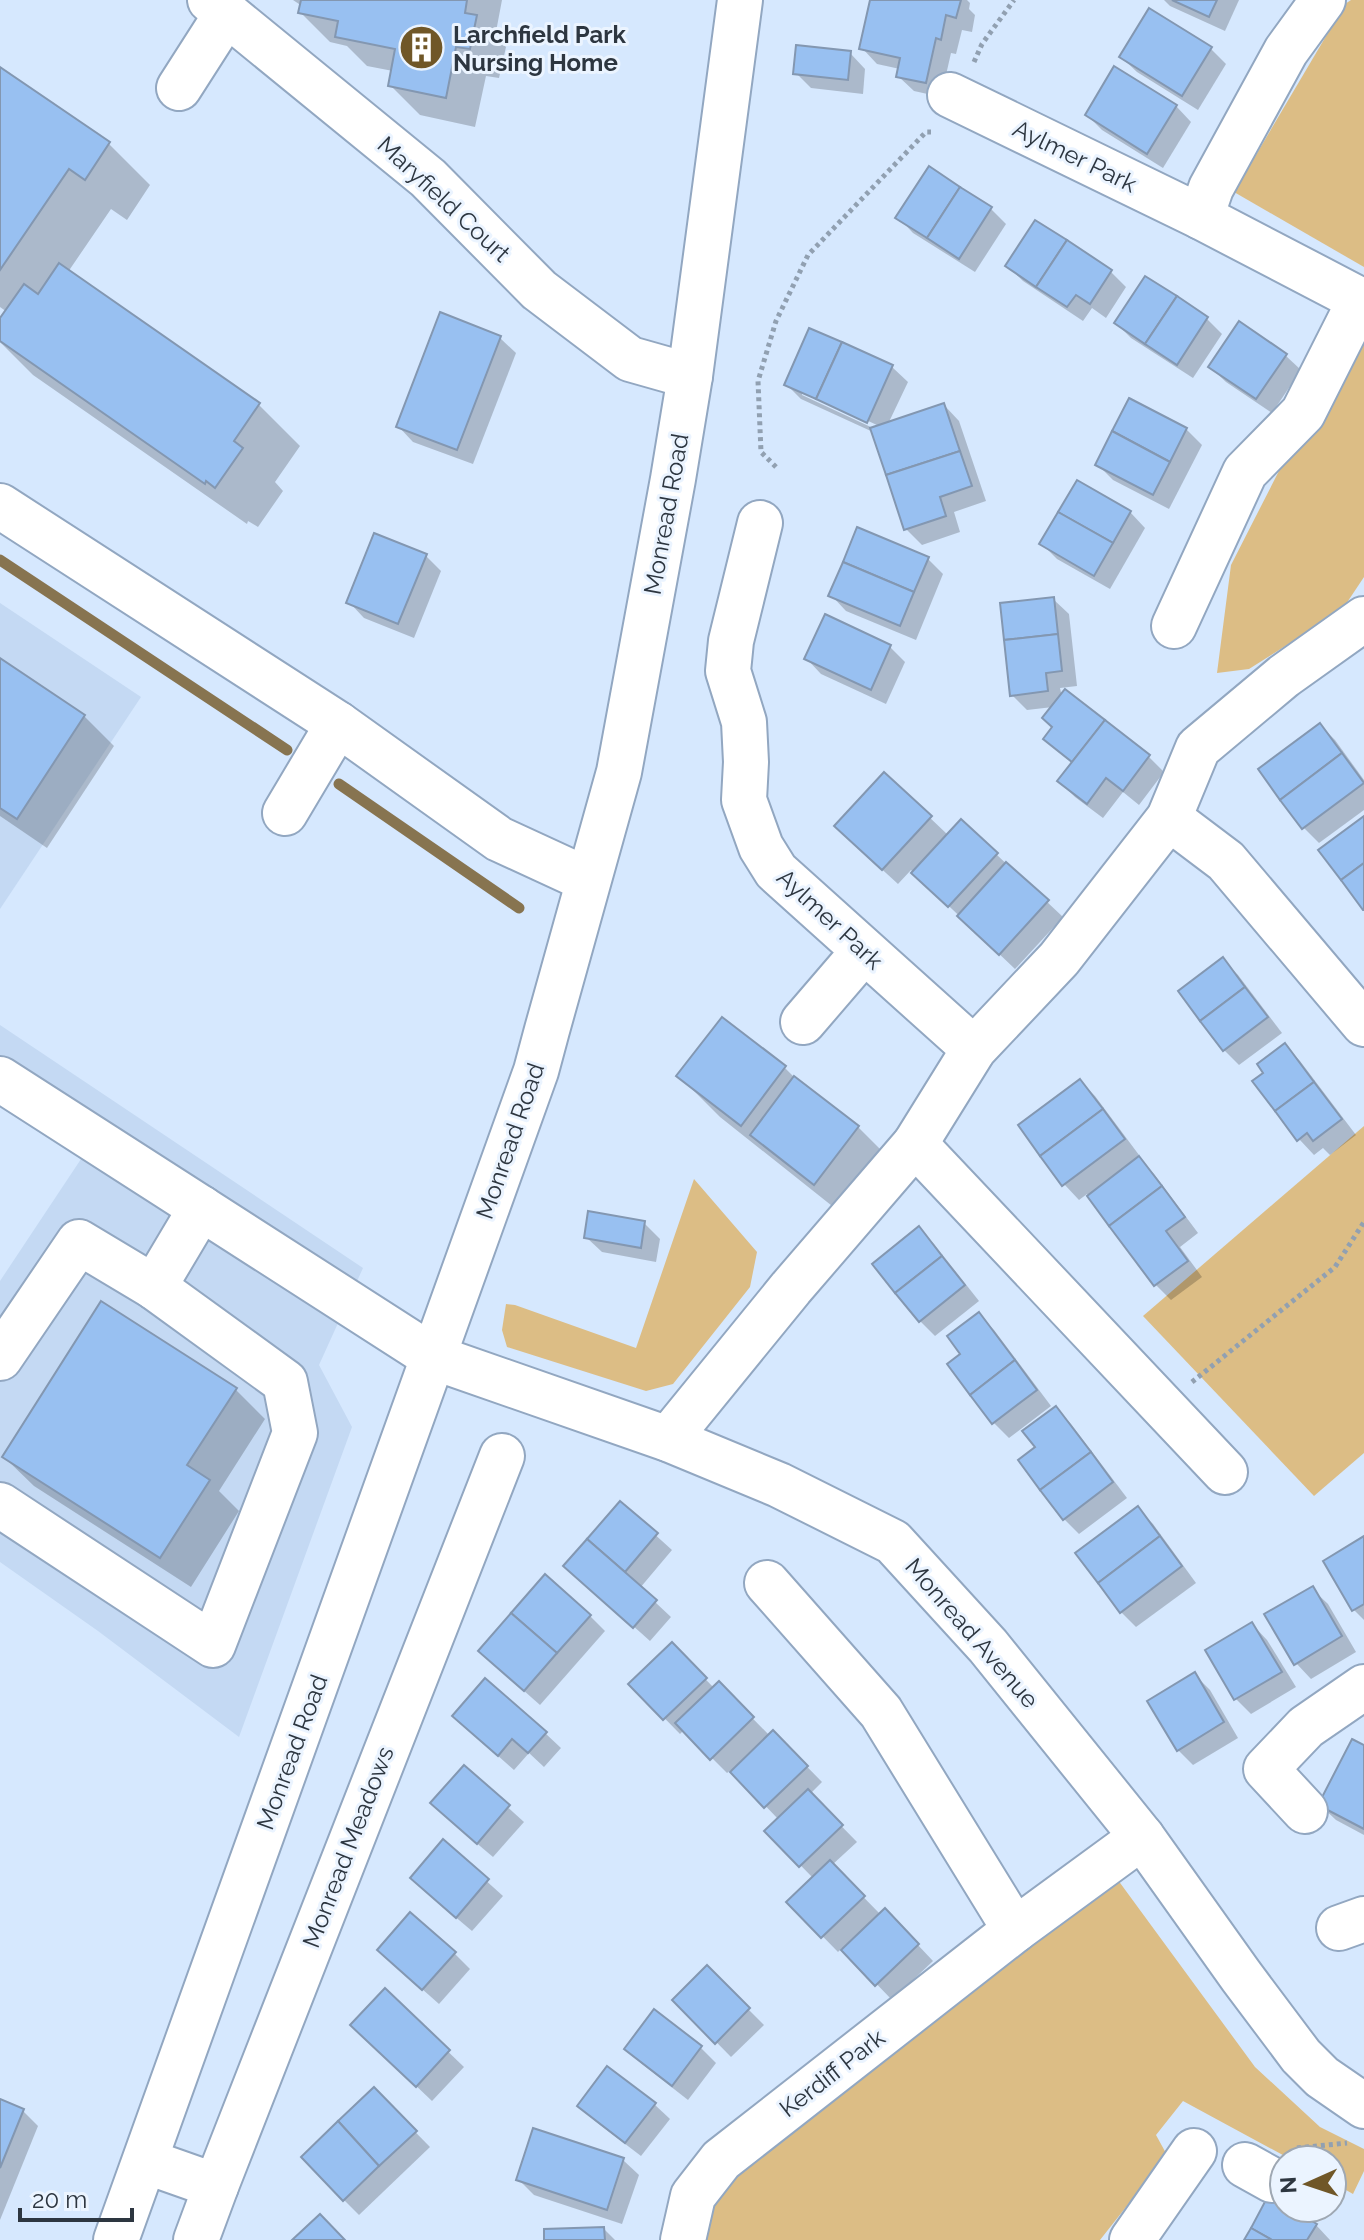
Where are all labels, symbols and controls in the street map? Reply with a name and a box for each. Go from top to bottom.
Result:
place label: Larchfield Park Nursing Home [453,20,627,77]
building icon: Larchfield Park Nursing Home [398,24,446,72]
street label: Aylmer Park [1008,114,1142,199]
street label: Maryfield Court [372,130,516,268]
street label: Monread Road [638,431,694,597]
street label: Aylmer Park [771,863,889,976]
street label: Monread Road [470,1059,550,1223]
street label: Monread Avenue [899,1552,1045,1714]
street label: Monread Road [251,1670,333,1834]
street label: Monread Meadows [296,1742,400,1952]
street label: Kerdiff Park [774,2023,891,2123]
north arrow [1268,2144,1348,2224]
scale bar [20,2172,132,2222]
text: N [1275,2176,1301,2194]
text: 20 m [32,2185,87,2214]

